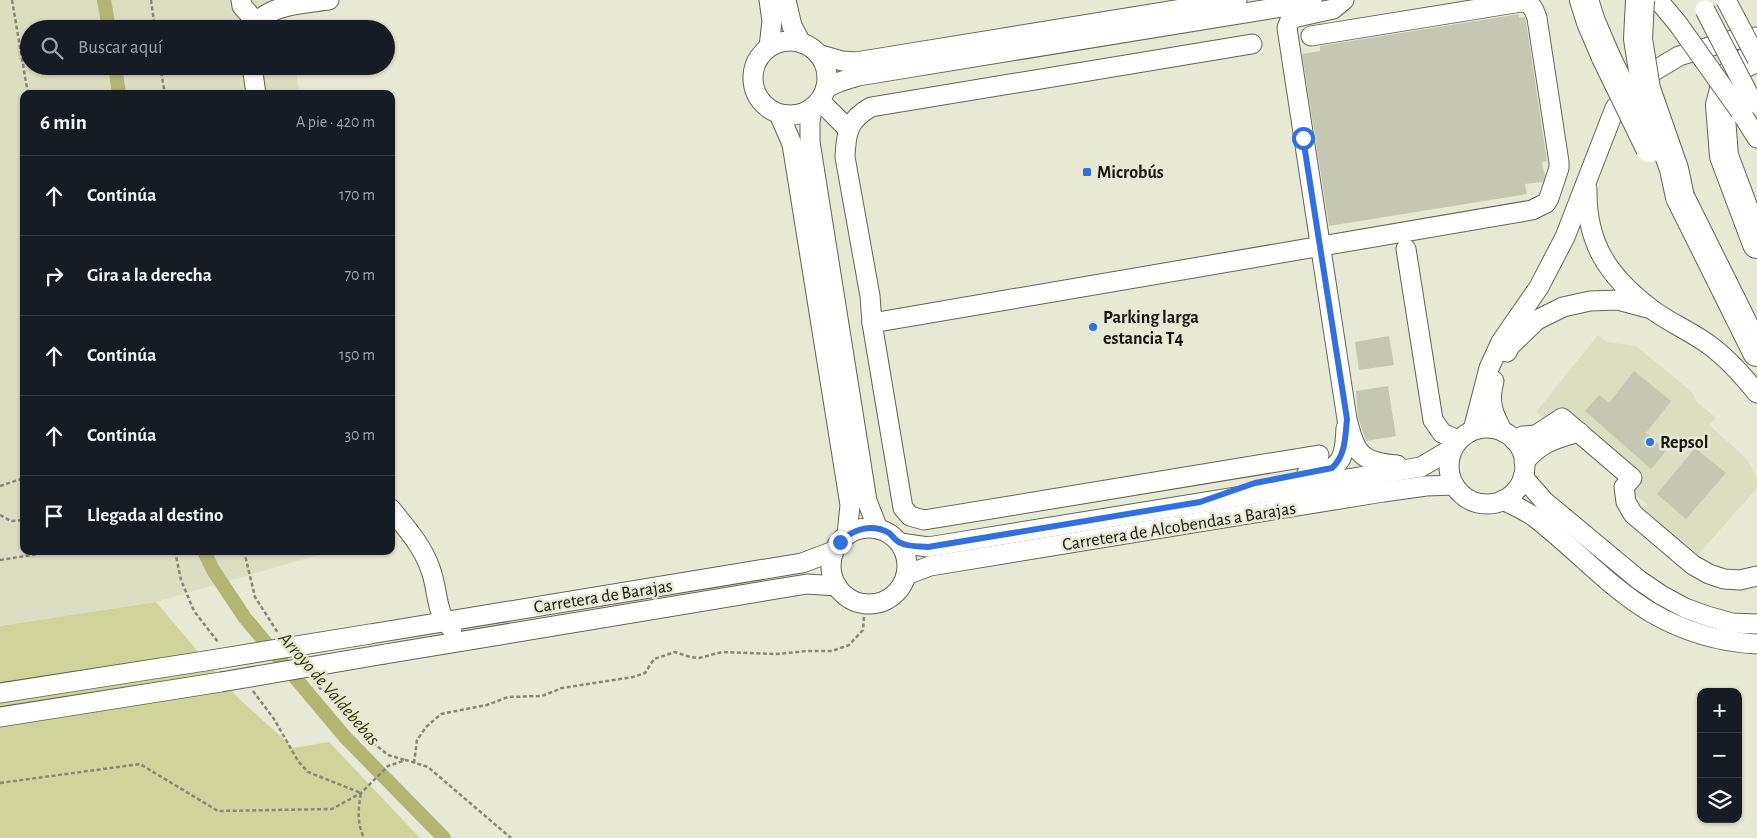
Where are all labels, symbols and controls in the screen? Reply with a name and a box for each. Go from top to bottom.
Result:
search box [20,20,395,75]
icon: search [38,34,66,62]
text: Buscar aquí [78,38,163,57]
text: 6 min [40,112,87,133]
text: A pie · 420 m [296,114,375,130]
route start [1292,127,1315,150]
place label: Microbús [1097,164,1164,182]
marker: Microbús [1081,166,1093,178]
icon: ahead [40,182,68,210]
text: Continúa [87,186,156,205]
text: 170 m [339,187,375,203]
icon: right [40,262,68,290]
text: Gira a la derecha [87,266,212,285]
text: 70 m [344,267,375,283]
place label: Parking larga estancia T4 [1103,309,1199,348]
marker: Parking larga estancia T4 [1087,321,1099,333]
icon: ahead [40,342,68,370]
text: Continúa [87,346,156,365]
text: 150 m [339,347,375,363]
icon: ahead [40,422,68,450]
text: Continúa [87,426,156,445]
text: 30 m [345,427,375,443]
place label: Repsol [1660,434,1708,452]
marker: Repsol [1644,436,1656,448]
street label: Carretera de Alcobendas a Barajas [1061,500,1297,554]
icon: arrive [40,502,68,530]
text: Llegada al destino [87,506,224,525]
route end [829,531,852,554]
street label: Carretera de Barajas [533,577,674,617]
water label: Arroyo de Valdebebas [274,628,383,749]
map controls [1697,688,1742,823]
button: + [1697,688,1742,733]
button: − [1697,733,1742,778]
button: layers [1697,778,1742,823]

